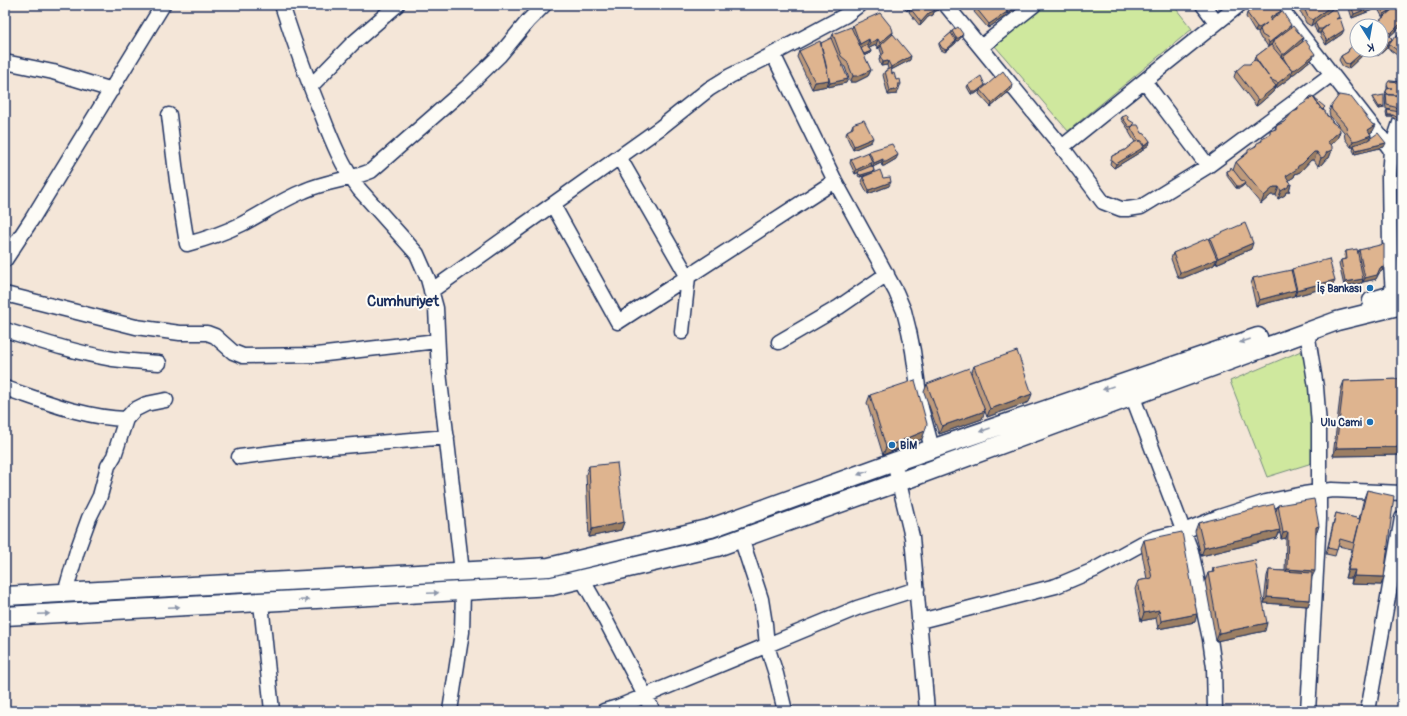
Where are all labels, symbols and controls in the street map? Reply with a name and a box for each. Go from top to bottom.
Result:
north arrow [1349,18,1389,58]
text: K [1366,40,1375,54]
place label: İş Bankası [1317,281,1362,295]
marker: İş Bankası [1365,283,1375,293]
district label: Cumhuriyet [367,292,440,311]
one-way arrow [1238,339,1250,345]
one-way arrow [1102,385,1114,391]
place label: Ulu Cami [1321,416,1362,429]
marker: Ulu Cami [1365,417,1375,427]
one-way arrow [979,427,991,433]
place label: BİM [900,438,917,452]
marker: BİM [887,440,897,450]
one-way arrow [856,470,868,476]
one-way arrow [427,590,440,596]
one-way arrow [298,597,310,604]
one-way arrow [168,604,180,611]
one-way arrow [38,611,50,618]

